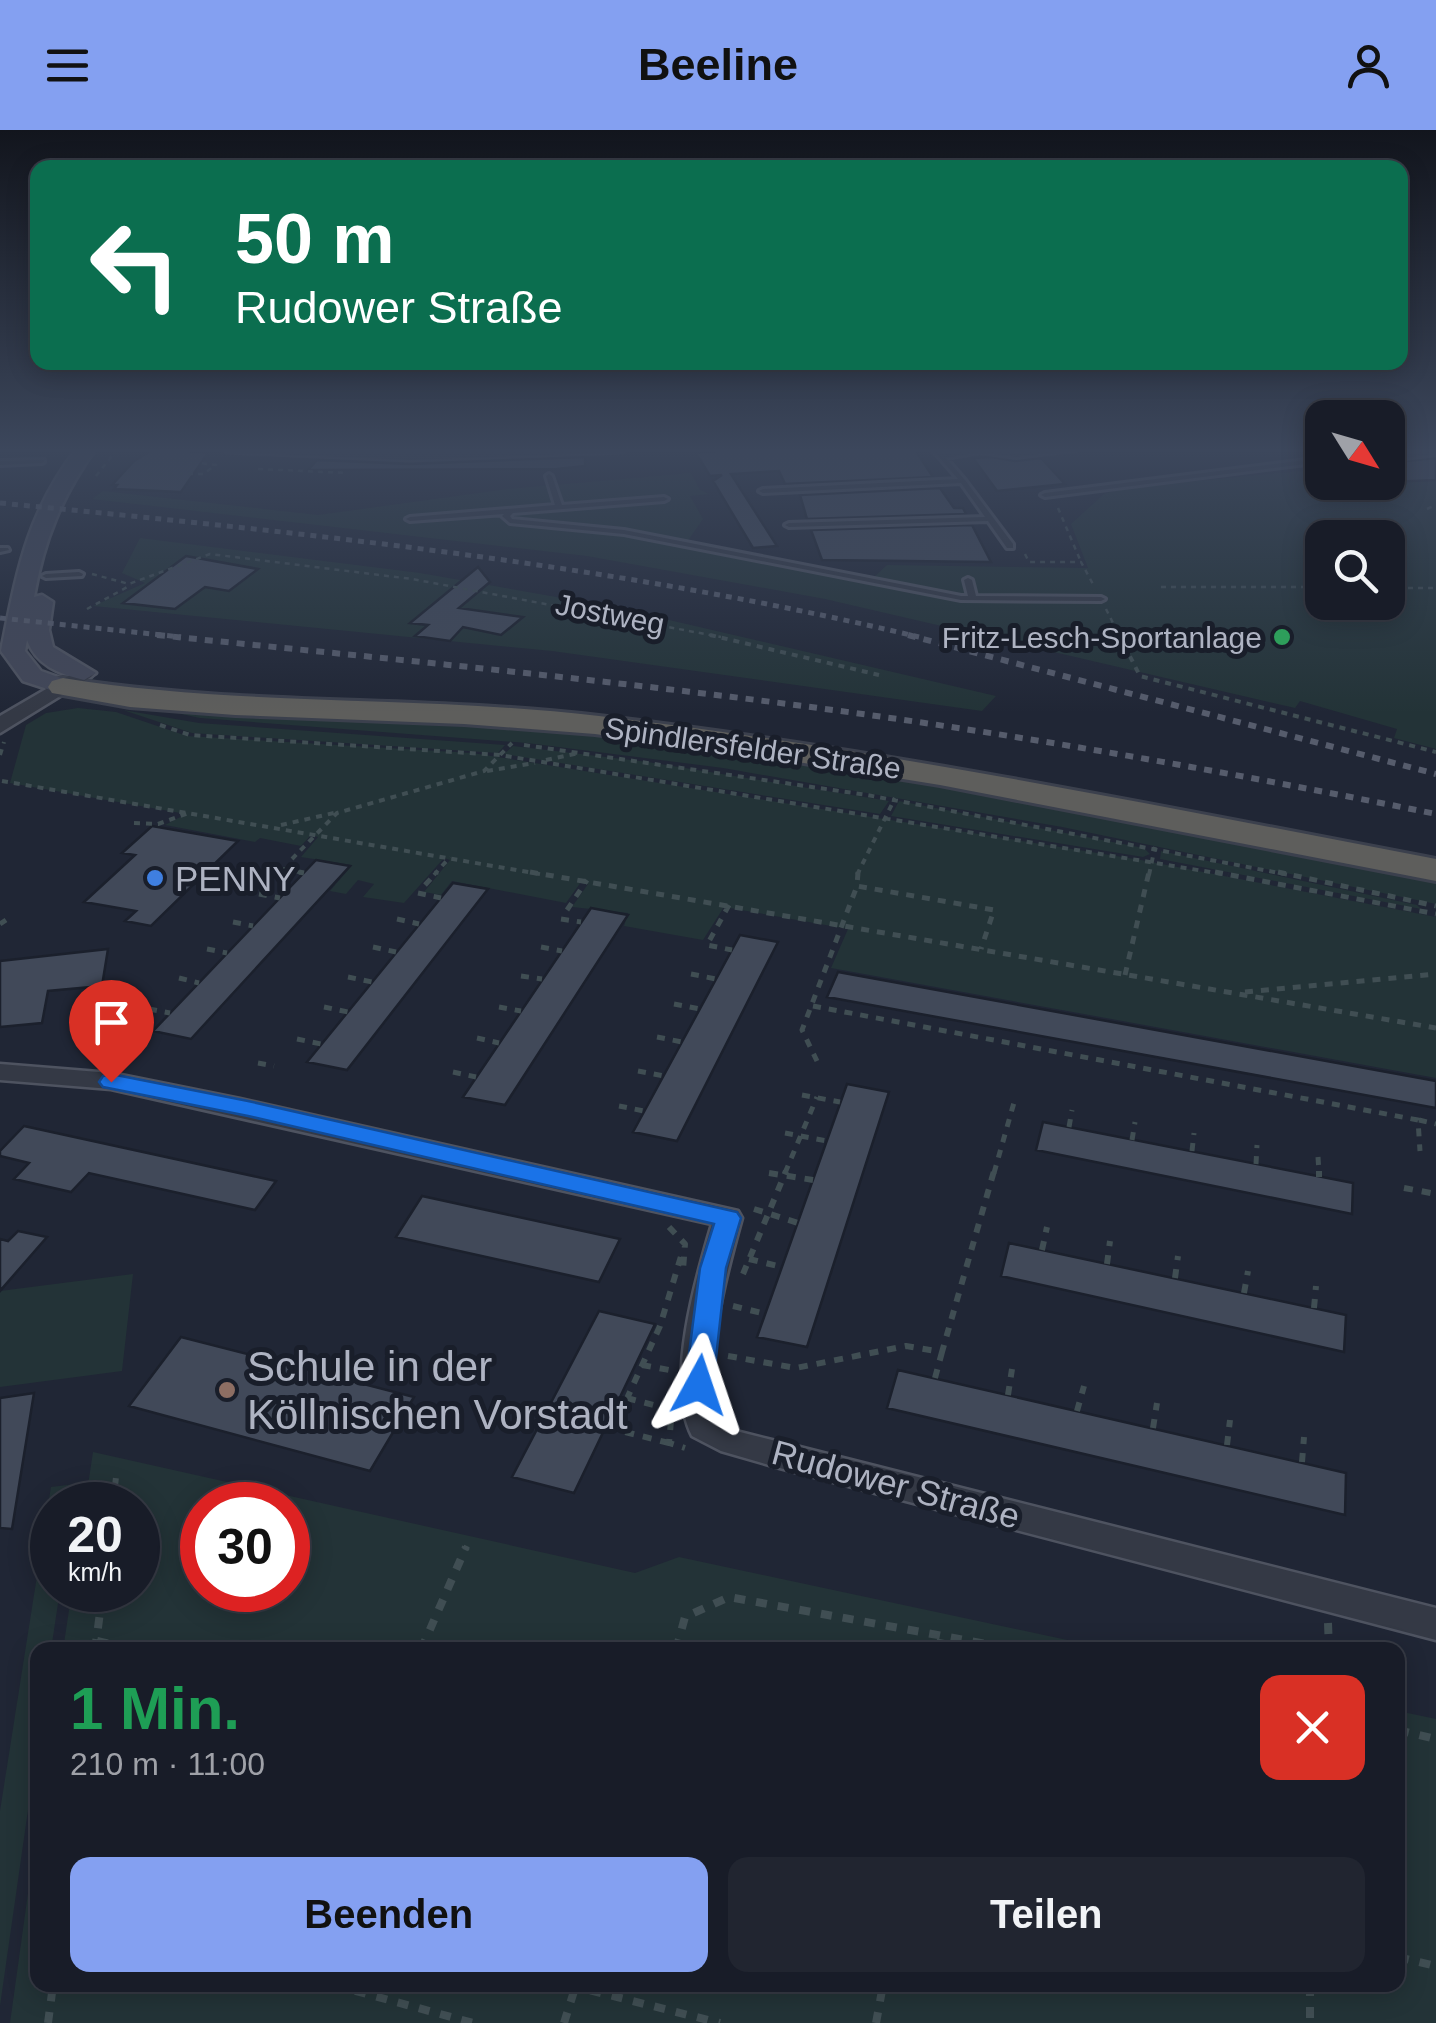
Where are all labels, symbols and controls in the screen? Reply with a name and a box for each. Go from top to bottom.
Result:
icon: menu [40,38,95,93]
icon: person [1341,38,1396,93]
text: Beeline [638,39,798,90]
icon: left [70,200,200,330]
text: 50 m [235,200,395,278]
text: Rudower Straße [235,282,563,333]
north arrow [1305,400,1405,500]
map controls [1305,400,1405,620]
button: search [1305,520,1405,620]
street label: Jostweg [553,587,667,641]
place label: Fritz-Lesch-Sportanlage [942,621,1262,654]
marker: Fritz-Lesch-Sportanlage [1271,626,1293,648]
street label: Spindlersfelder Straße [603,711,903,785]
place label: PENNY [175,859,296,898]
marker: PENNY [144,867,166,889]
pin [69,980,154,1083]
icon: arrive [84,995,139,1050]
position arrow [647,1333,751,1437]
place label: Schule in der Köllnischen Vorstadt [247,1343,628,1438]
marker: Schule in der Köllnischen Vorstadt [216,1379,238,1401]
street label: Rudower Straße [768,1432,1024,1536]
speed limit sign: 30 [180,1482,310,1612]
text: 20 [67,1507,123,1563]
text: km/h [68,1558,122,1586]
text: 1 Min. [70,1675,240,1742]
button: close [1260,1675,1365,1780]
text: 210 m · 11:00 [70,1746,265,1782]
button: Beenden [70,1857,708,1972]
button: Teilen [728,1857,1365,1972]

